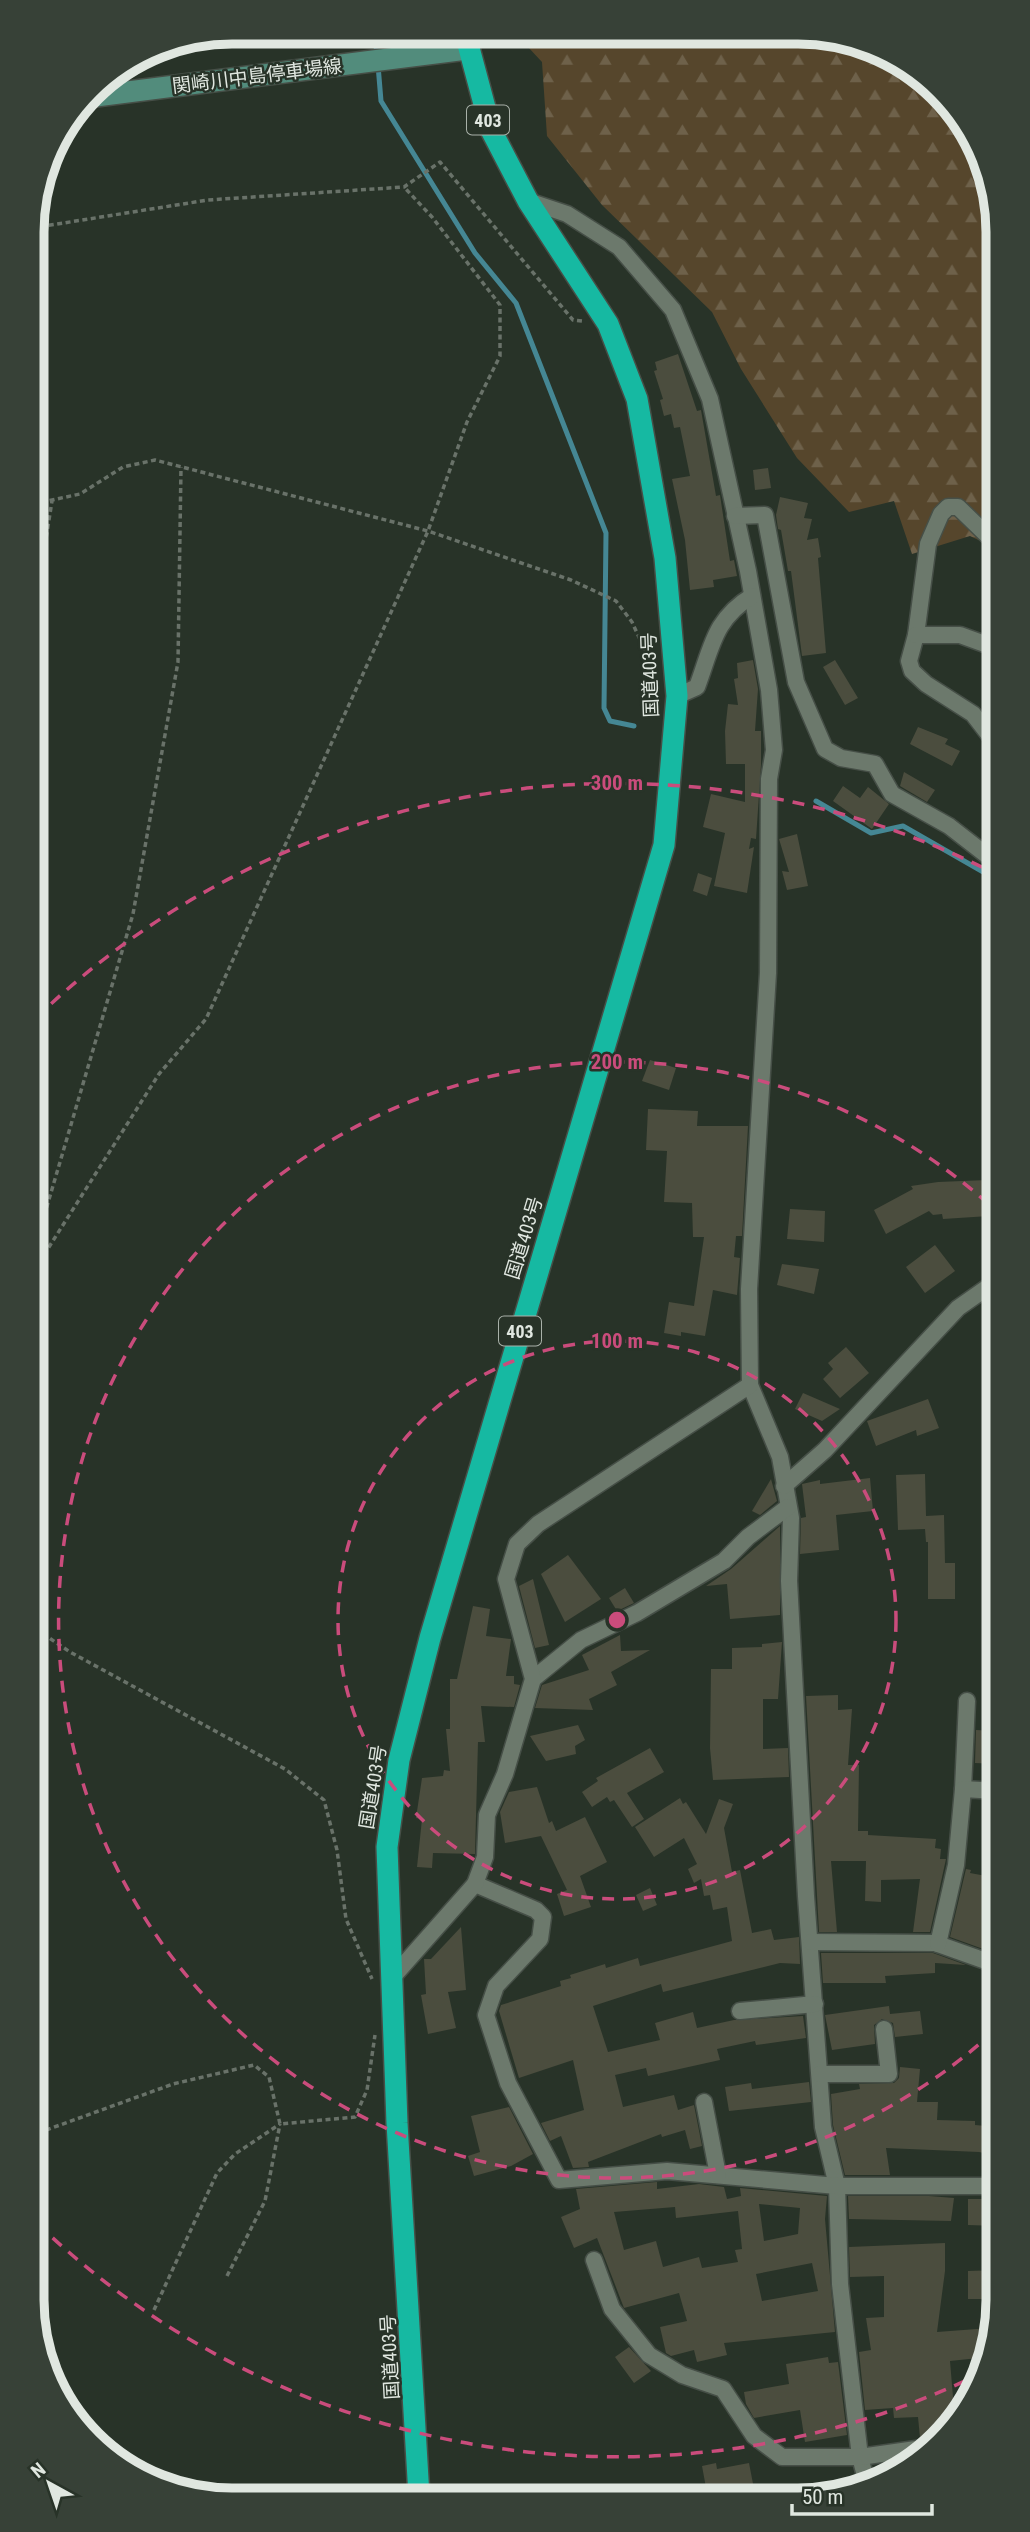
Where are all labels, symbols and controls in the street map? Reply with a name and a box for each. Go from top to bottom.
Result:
street label: 関崎川中島停車場線 [171,54,343,98]
road number: 403 [467,106,509,134]
street label: 国道403号 [637,632,663,718]
text: 300 m [591,771,643,795]
text: 200 m [591,1050,643,1074]
street label: 国道403号 [501,1194,547,1282]
road number: 403 [499,1316,541,1346]
text: 100 m [591,1329,643,1353]
centre of rings [605,1608,629,1632]
street label: 国道403号 [355,1743,391,1831]
street label: 国道403号 [376,2314,404,2400]
north arrow [14,2448,84,2518]
text: N [27,2458,50,2483]
scale bar [792,2472,932,2516]
text: 50 m [802,2485,843,2509]

